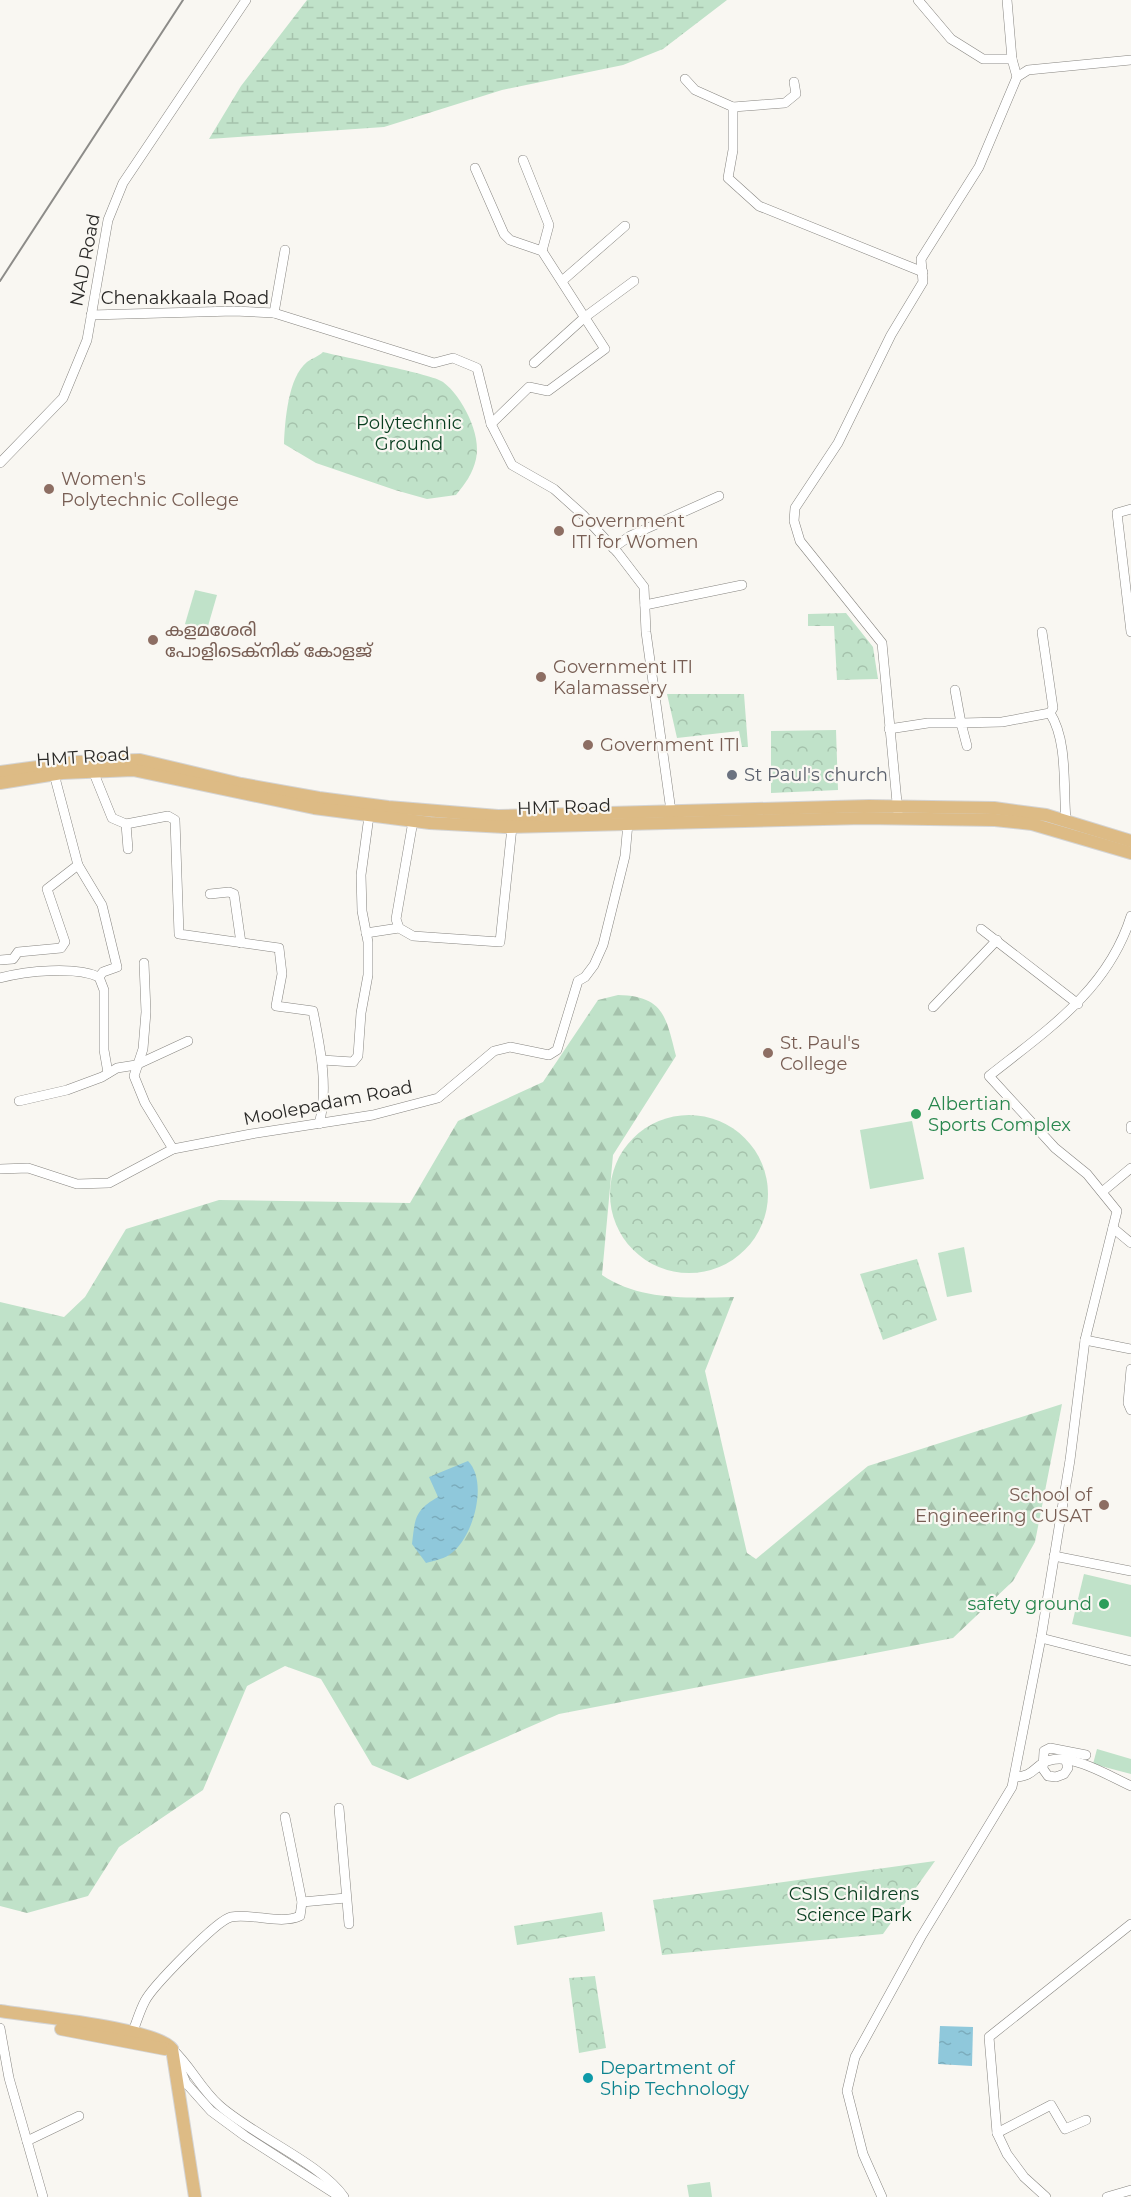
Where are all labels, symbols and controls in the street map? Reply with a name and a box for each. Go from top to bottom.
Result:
street label: NAD Road [65,212,105,308]
street label: Chenakkaala Road [101,287,269,309]
park label: Polytechnic Ground [356,412,462,455]
place label: Women's Polytechnic College [61,468,239,511]
marker: Women's Polytechnic College [42,482,56,496]
place label: Government ITI for Women [571,510,699,553]
marker: Government ITI for Women [552,524,566,538]
place label: കളമശേരി പോളിടെക്നിക് കോളജ് [165,619,374,662]
marker: കളമശേരി പോളിടെക്നിക് കോളജ് [146,633,160,647]
place label: Government ITI Kalamassery [553,656,693,699]
marker: Government ITI Kalamassery [534,670,548,684]
place label: Government ITI [600,734,740,756]
marker: Government ITI [581,738,595,752]
street label: HMT Road [35,743,131,771]
place label: St Paul's church [744,764,888,786]
marker: St Paul's church [725,768,739,782]
street label: HMT Road [517,794,611,820]
place label: St. Paul's College [780,1032,860,1075]
marker: St. Paul's College [761,1046,775,1060]
street label: Moolepadam Road [242,1076,414,1130]
place label: Albertian Sports Complex [928,1093,1071,1136]
marker: Albertian Sports Complex [909,1107,923,1121]
place label: School of Engineering CUSAT [915,1484,1093,1527]
marker: School of Engineering CUSAT [1097,1498,1111,1512]
place label: safety ground [968,1593,1092,1615]
marker: safety ground [1097,1597,1111,1611]
park label: CSIS Childrens Science Park [789,1883,920,1926]
place label: Department of Ship Technology [600,2057,749,2100]
marker: Department of Ship Technology [581,2071,595,2085]

